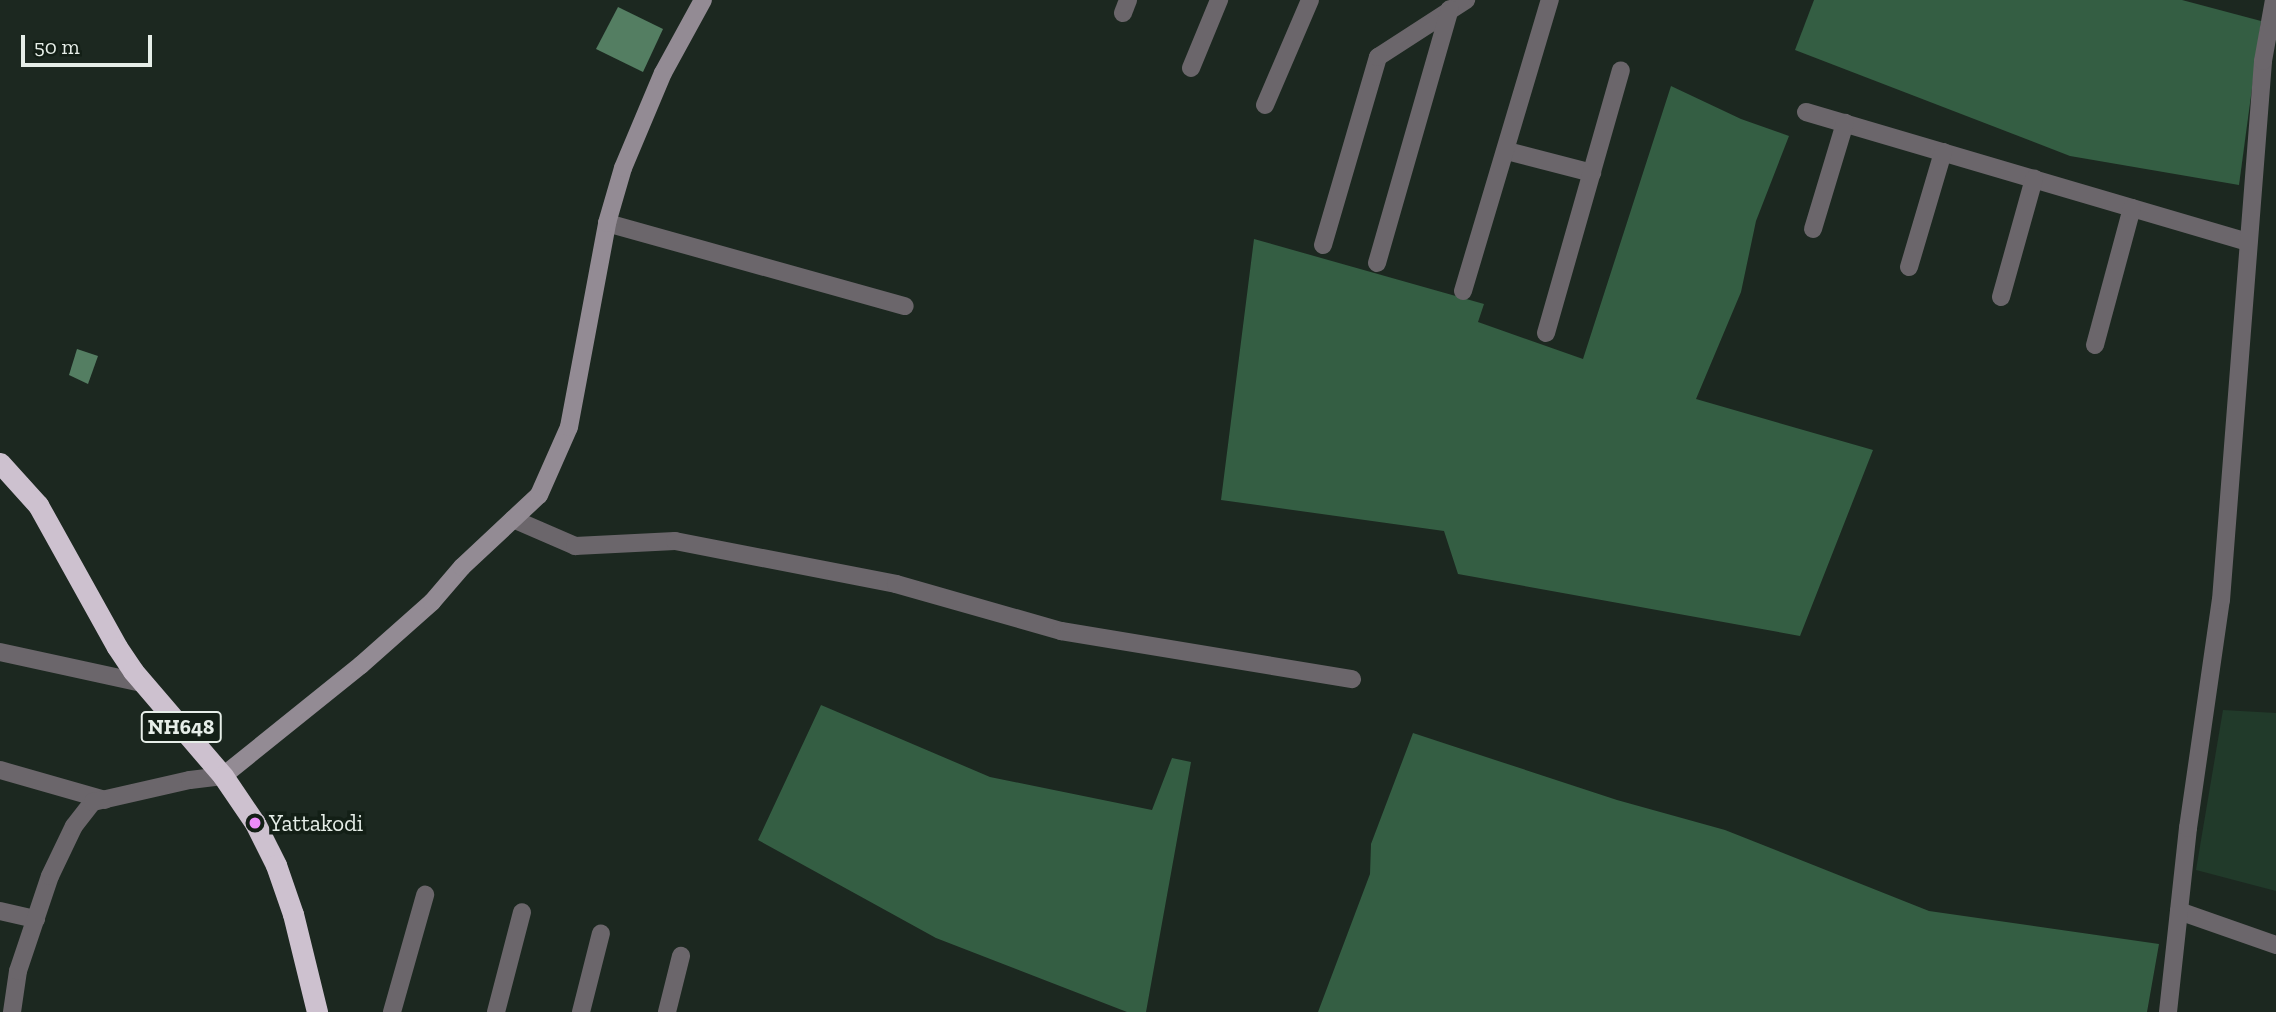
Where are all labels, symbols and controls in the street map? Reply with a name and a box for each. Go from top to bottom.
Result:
scale bar [24,21,156,65]
text: 50 m [34,34,80,59]
road number: NH648 [141,710,221,744]
place label: Yattakodi [269,809,363,837]
marker: Yattakodi [247,815,263,831]

